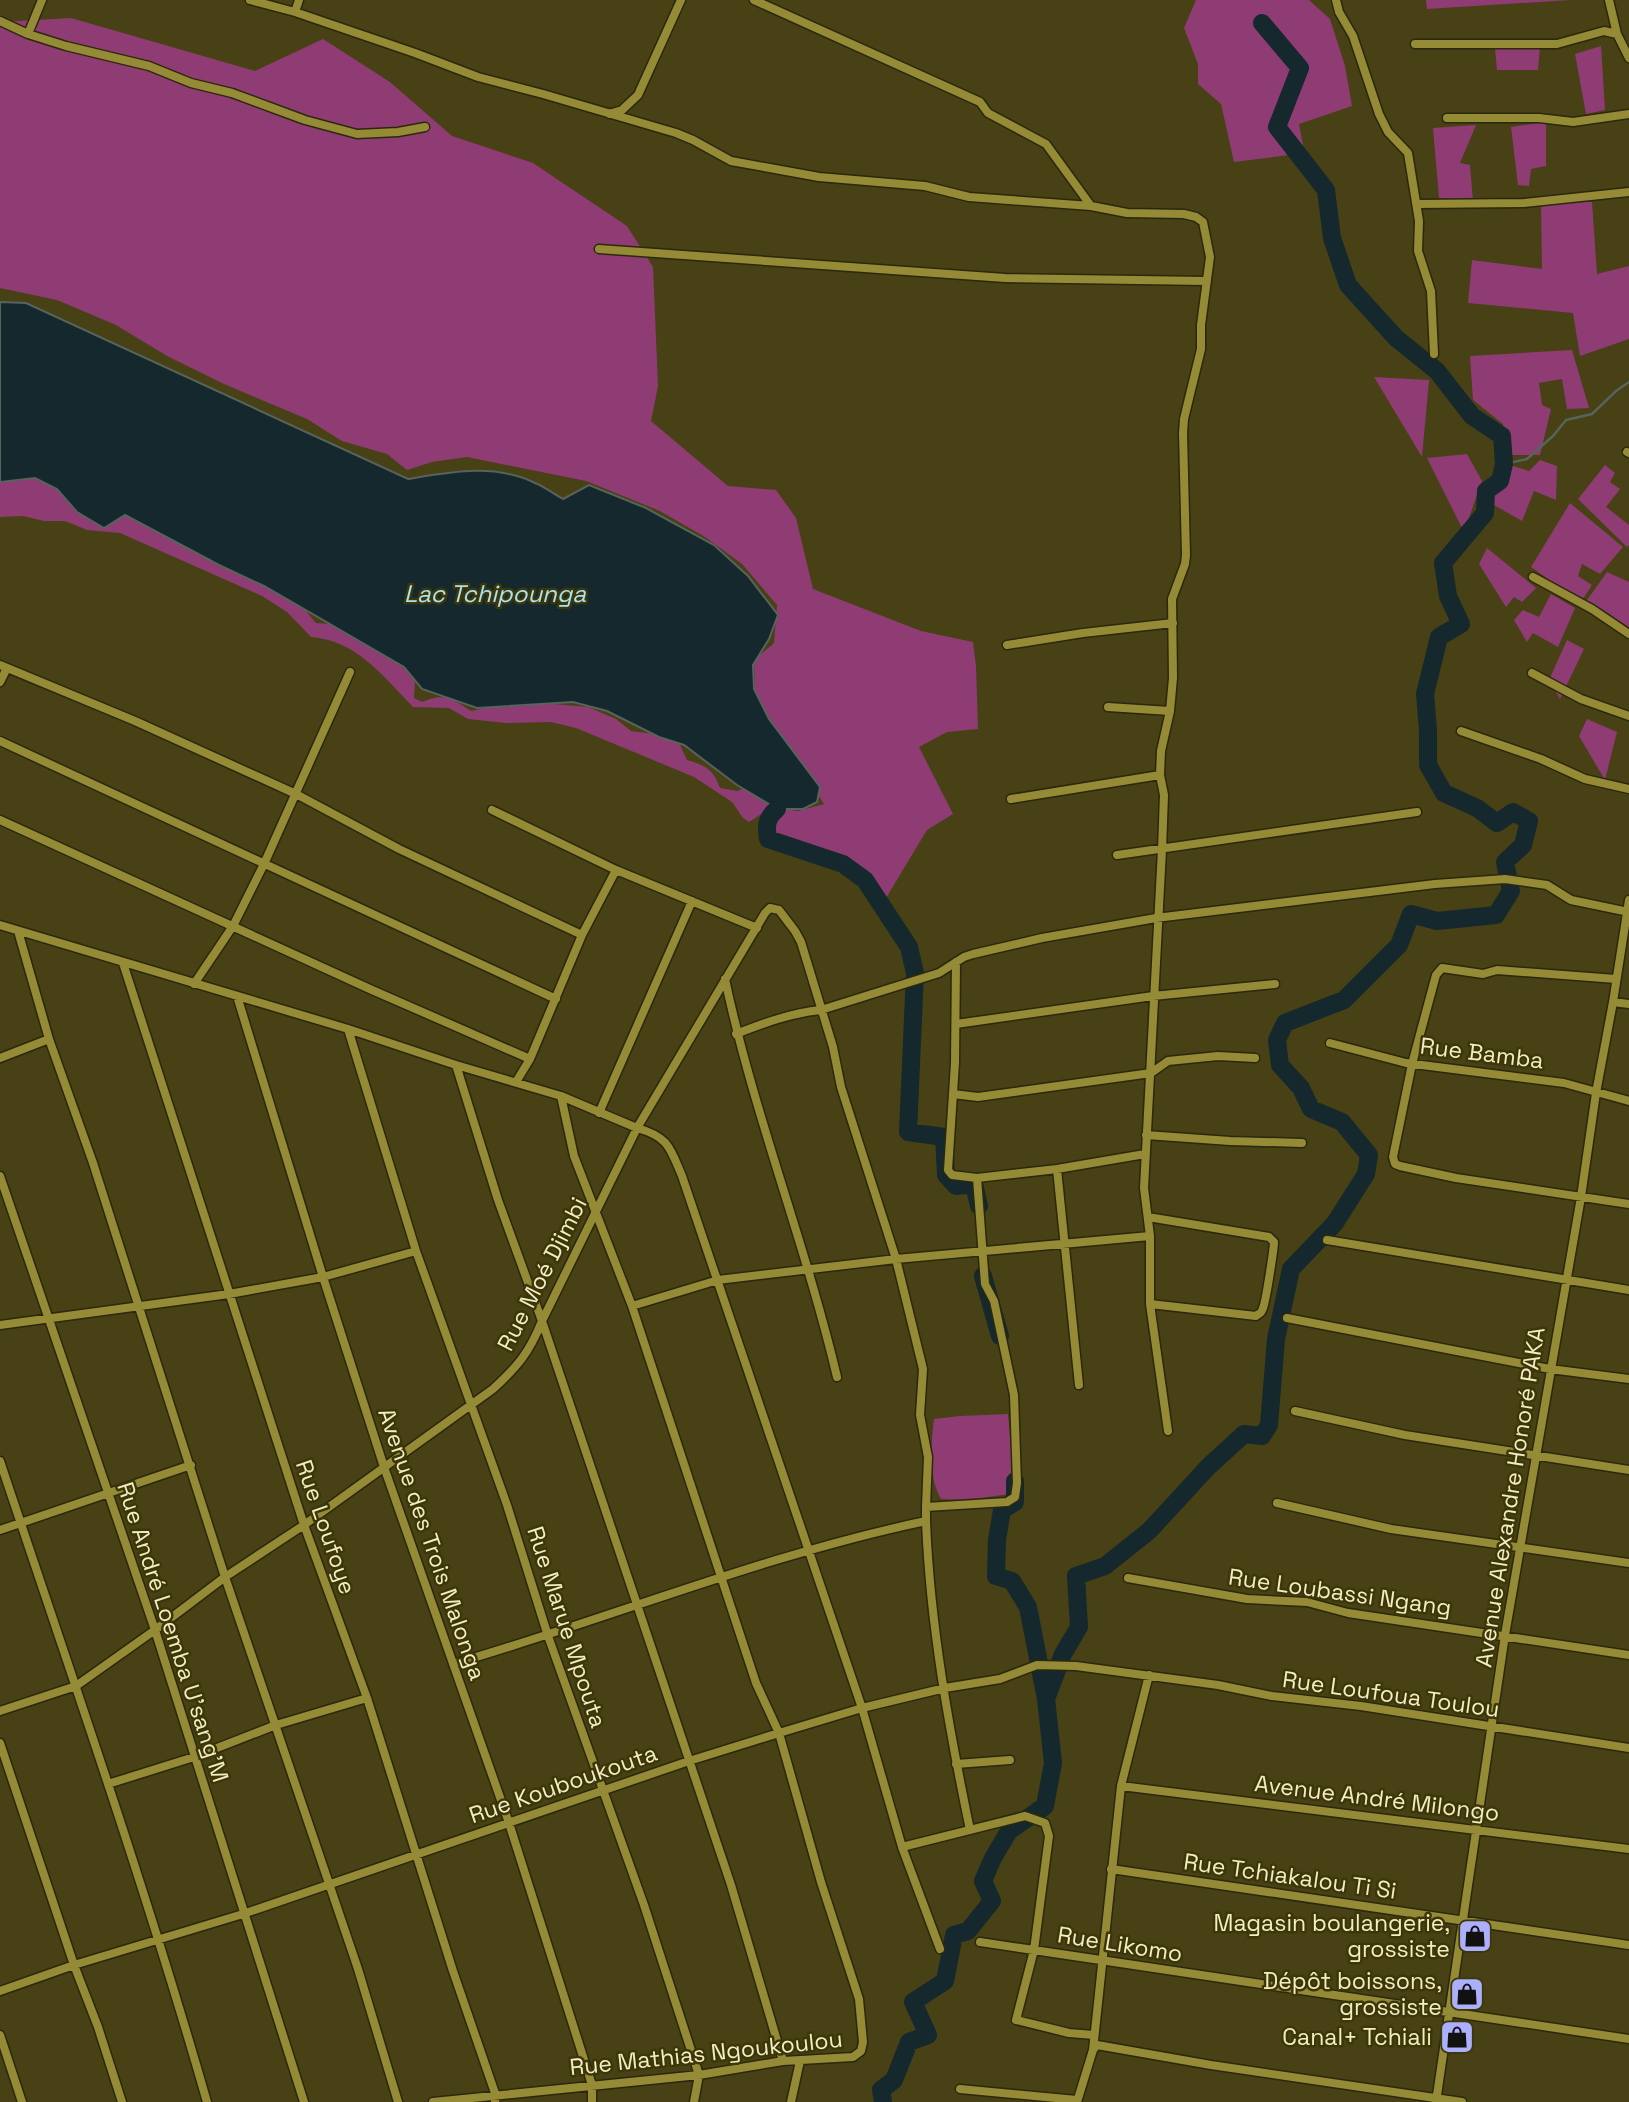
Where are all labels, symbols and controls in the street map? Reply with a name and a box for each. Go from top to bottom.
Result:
water label: Lac Tchipounga [404,578,586,609]
street label: Rue Bamba [1418,1031,1546,1075]
street label: Rue Moé Djimbi [490,1192,594,1356]
street label: Avenue Alexandre Honoré PAKA [1468,1325,1552,1669]
street label: Avenue des Trois Malonga [371,1404,493,1684]
street label: Rue Loufoye [289,1456,363,1598]
street label: Rue André Loemba U'sang'M [110,1478,236,1786]
street label: Rue Marue Mpouta [520,1522,614,1732]
street label: Rue Loubassi Ngang [1227,1562,1453,1622]
street label: Rue Loufoua Toulou [1281,1664,1501,1724]
street label: Rue Kouboukouta [465,1738,661,1830]
street label: Avenue André Milongo [1253,1768,1501,1828]
street label: Rue Tchiakalou Ti Si [1182,1846,1398,1906]
place label: Magasin boulangerie, grossiste [1214,1908,1450,1964]
shop icon: Magasin boulangerie, grossiste [1456,1917,1494,1955]
street label: Rue Likomo [1055,1919,1185,1969]
place label: Dépôt boissons, grossiste [1263,1966,1442,2022]
shop icon: Dépôt boissons, grossiste [1448,1975,1486,2013]
shop icon: Canal+ Tchiali [1438,2018,1476,2056]
place label: Canal+ Tchiali [1282,2022,1432,2052]
street label: Rue Mathias Ngoukoulou [568,2024,844,2082]

